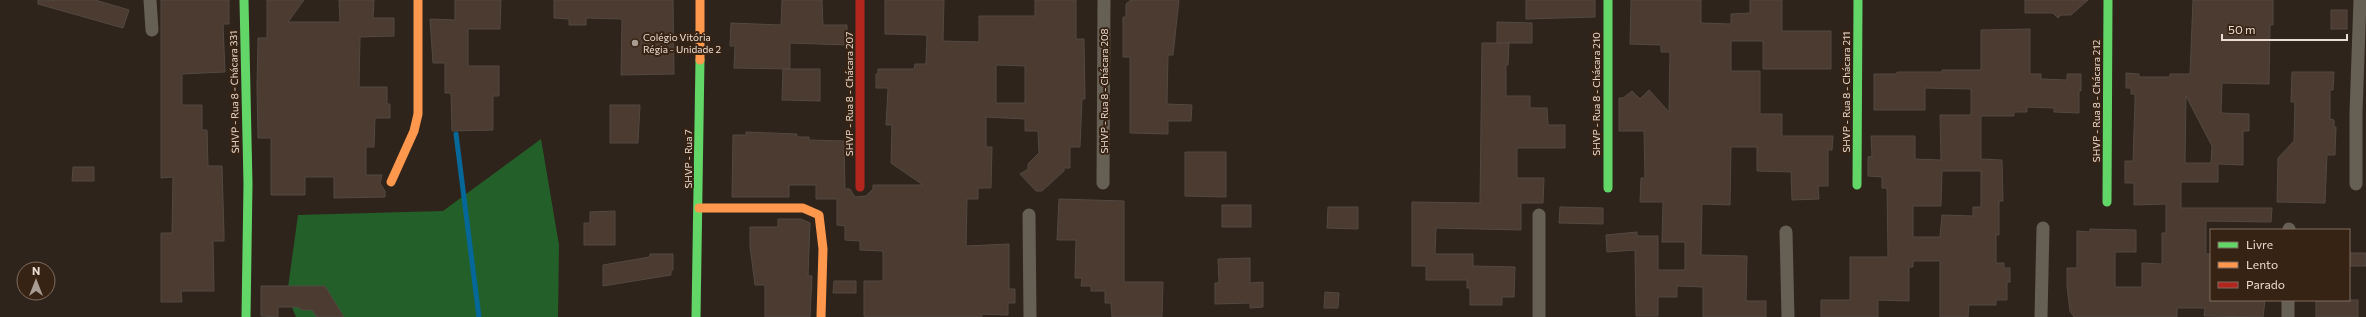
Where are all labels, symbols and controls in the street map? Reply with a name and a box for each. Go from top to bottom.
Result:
scale bar [2222,16,2347,42]
text: 50 m [2228,22,2256,36]
street label: SHVP - Rua 8 - Chácara 208 [1098,28,1110,154]
street label: SHVP - Rua 8 - Chácara 331 [227,31,241,153]
place label: Colégio Vitória Régia - Unidade 2 [643,31,721,55]
street label: SHVP - Rua 8 - Chácara 211 [1840,31,1852,153]
street label: SHVP - Rua 8 - Chácara 207 [843,32,855,156]
street label: SHVP - Rua 8 - Chácara 210 [1590,32,1602,156]
marker: Colégio Vitória Régia - Unidade 2 [630,38,640,48]
street label: SHVP - Rua 8 - Chácara 212 [2090,39,2102,162]
street label: SHVP - Rua 7 [682,129,694,189]
legend [2210,229,2350,301]
text: Livre [2246,237,2273,251]
text: Lento [2246,257,2278,271]
north arrow [16,261,56,301]
text: N [32,264,40,277]
text: Parado [2246,277,2285,291]

